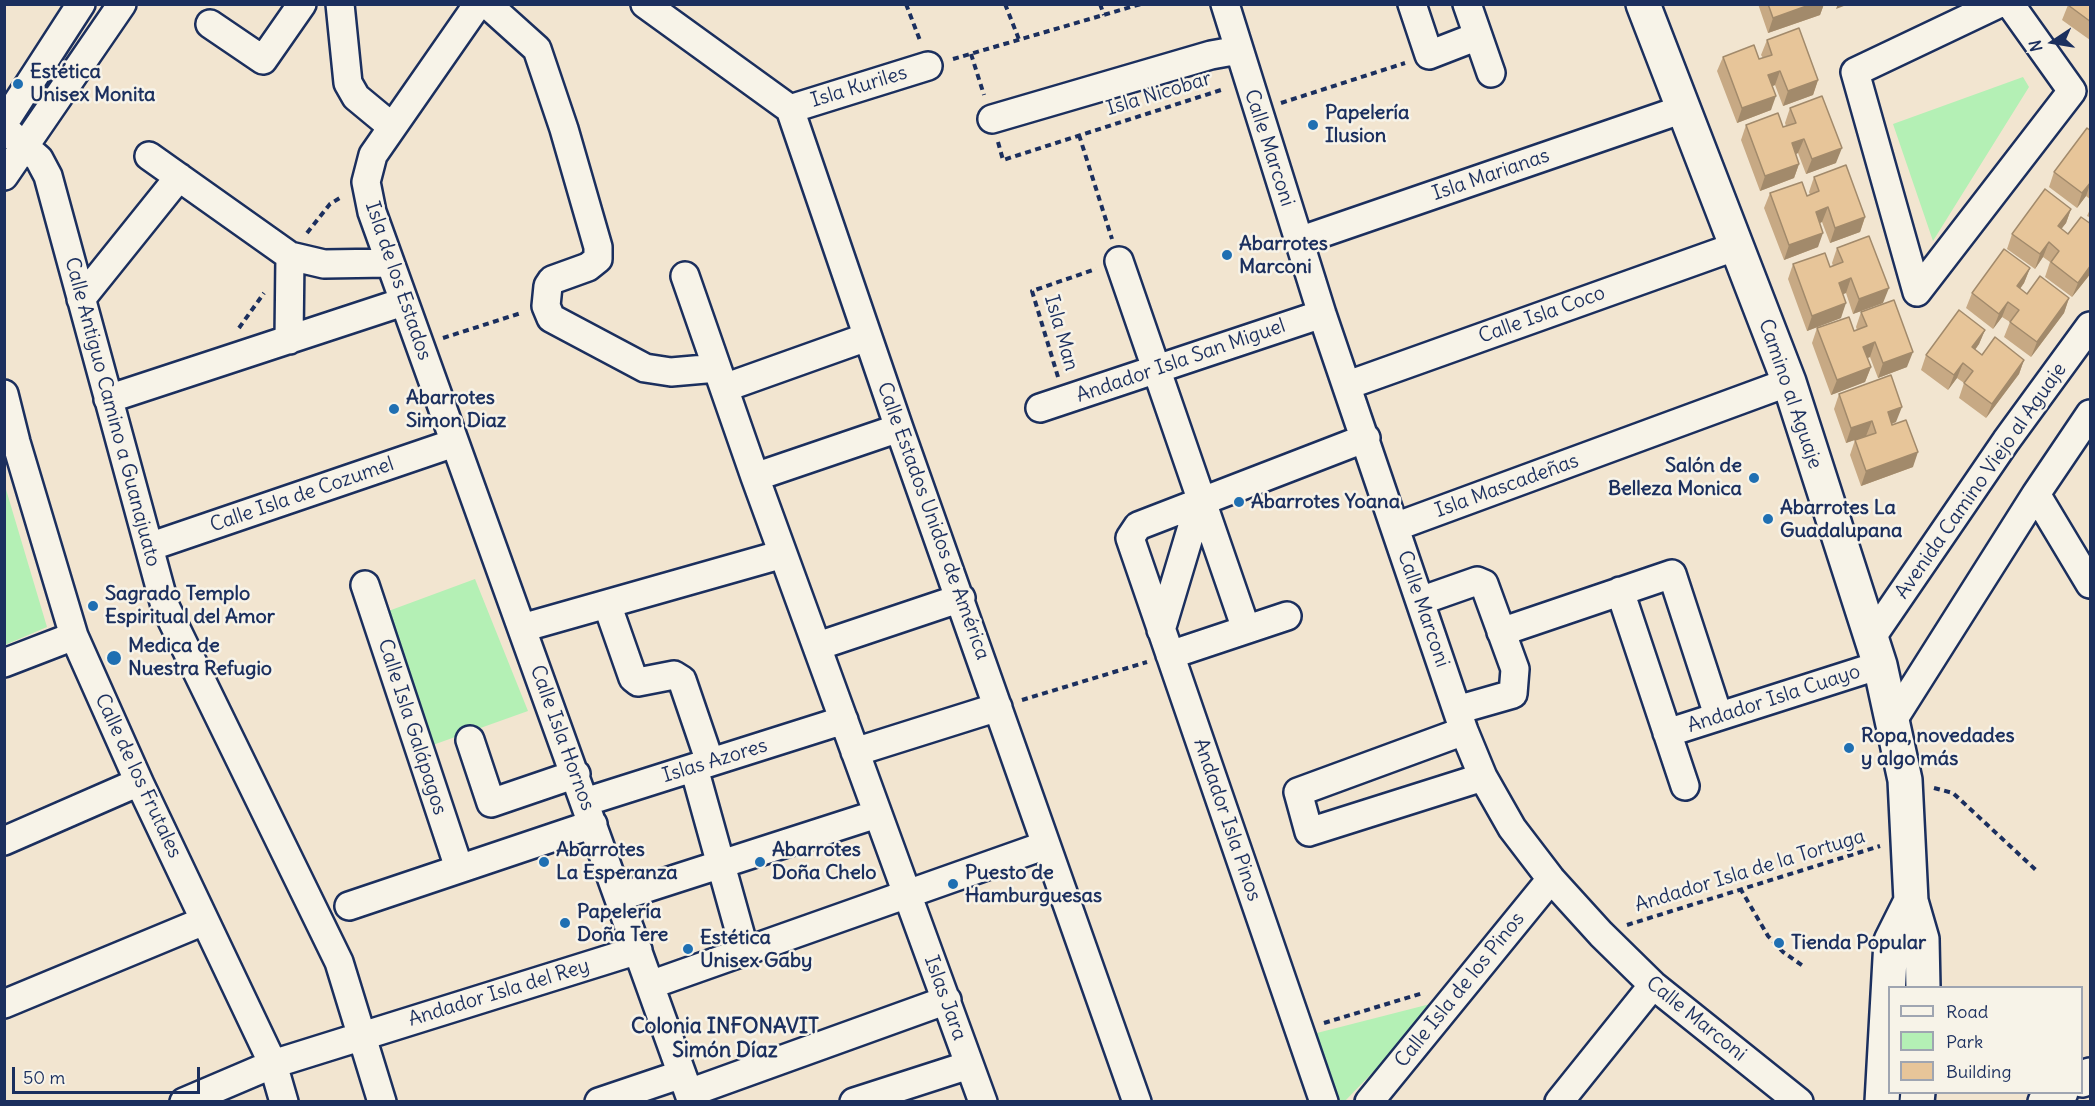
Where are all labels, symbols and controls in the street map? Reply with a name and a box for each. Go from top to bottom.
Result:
north arrow [2023,12,2083,72]
text: N [2024,38,2046,53]
place label: Estética Unisex Monita [30,60,156,107]
street label: Isla Kuriles [808,61,910,113]
street label: Isla Nicobar [1104,67,1214,121]
marker: Estética Unisex Monita [11,77,25,91]
street label: Calle Marconi [1239,86,1299,210]
place label: Papelería Ilusion [1325,101,1409,148]
marker: Papelería Ilusion [1306,118,1320,132]
street label: Isla Marianas [1429,144,1553,206]
street label: Isla de los Estados [360,198,436,364]
place label: Abarrotes Marconi [1239,232,1328,279]
marker: Abarrotes Marconi [1220,248,1234,262]
street label: Calle Antiguo Camino a Guanajuato [59,255,165,569]
street label: Calle Isla Coco [1475,281,1609,349]
street label: Isla Man [1039,292,1083,374]
street label: Andador Isla San Miguel [1073,314,1289,408]
street label: Camino al Aguaje [1753,316,1827,472]
street label: Avenida Camino Viejo al Aguaje [1890,358,2072,604]
street label: Calle Estados Unidos de América [872,379,994,663]
place label: Abarrotes Simon Diaz [406,386,506,433]
marker: Abarrotes Simon Diaz [387,402,401,416]
street label: Isla Mascadeñas [1432,449,1582,523]
street label: Calle Isla de Cozumel [207,452,397,538]
place label: Salón de Belleza Monica [1608,454,1742,501]
marker: Salón de Belleza Monica [1747,471,1761,485]
place label: Abarrotes Yoana [1251,490,1400,514]
marker: Abarrotes Yoana [1232,495,1246,509]
place label: Abarrotes La Guadalupana [1780,496,1903,543]
marker: Abarrotes La Guadalupana [1761,512,1775,526]
street label: Calle Marconi [1392,548,1454,670]
place label: Sagrado Templo Espiritual del Amor [105,582,275,629]
marker: Sagrado Templo Espiritual del Amor [86,599,100,613]
place label: Medica de Nuestra Refugio [128,634,272,681]
street label: Calle Isla Galápagos [372,636,452,818]
marker: Medica de Nuestra Refugio [105,649,123,667]
street label: Andador Isla Cuayo [1685,660,1863,738]
street label: Calle Isla Hornos [525,662,599,814]
street label: Calle de los Frutales [89,690,187,862]
place label: Ropa, novedades y algo más [1861,724,2015,771]
street label: Islas Azores [660,734,770,788]
street label: Andador Isla Pinos [1188,736,1266,904]
marker: Ropa, novedades y algo más [1842,741,1856,755]
street label: Andador Isla de la Tortuga [1632,825,1868,917]
place label: Abarrotes La Esperanza [556,838,678,885]
place label: Abarrotes Doña Chelo [772,838,876,885]
marker: Abarrotes La Esperanza [537,855,551,869]
marker: Abarrotes Doña Chelo [753,855,767,869]
place label: Puesto de Hamburguesas [965,861,1102,908]
marker: Puesto de Hamburguesas [946,877,960,891]
place label: Papelería Doña Tere [577,900,668,947]
street label: Calle Isla de los Pinos [1390,908,1530,1072]
marker: Papelería Doña Tere [558,916,572,930]
place label: Estética Unisex Gaby [700,926,812,973]
place label: Tienda Popular [1791,931,1926,955]
marker: Tienda Popular [1772,936,1786,950]
marker: Estética Unisex Gaby [681,942,695,956]
street label: Islas Jara [919,952,971,1044]
street label: Andador Isla del Rey [406,954,592,1032]
street label: Calle Marconi [1641,971,1751,1067]
legend [1888,986,2083,1094]
text: Road [1946,1000,1988,1023]
district label: Colonia INFONAVIT Simón Díaz [631,1014,819,1064]
text: Park [1946,1030,1983,1053]
scale bar [15,1055,202,1093]
text: Building [1946,1060,2011,1083]
text: 50 m [23,1066,65,1089]

